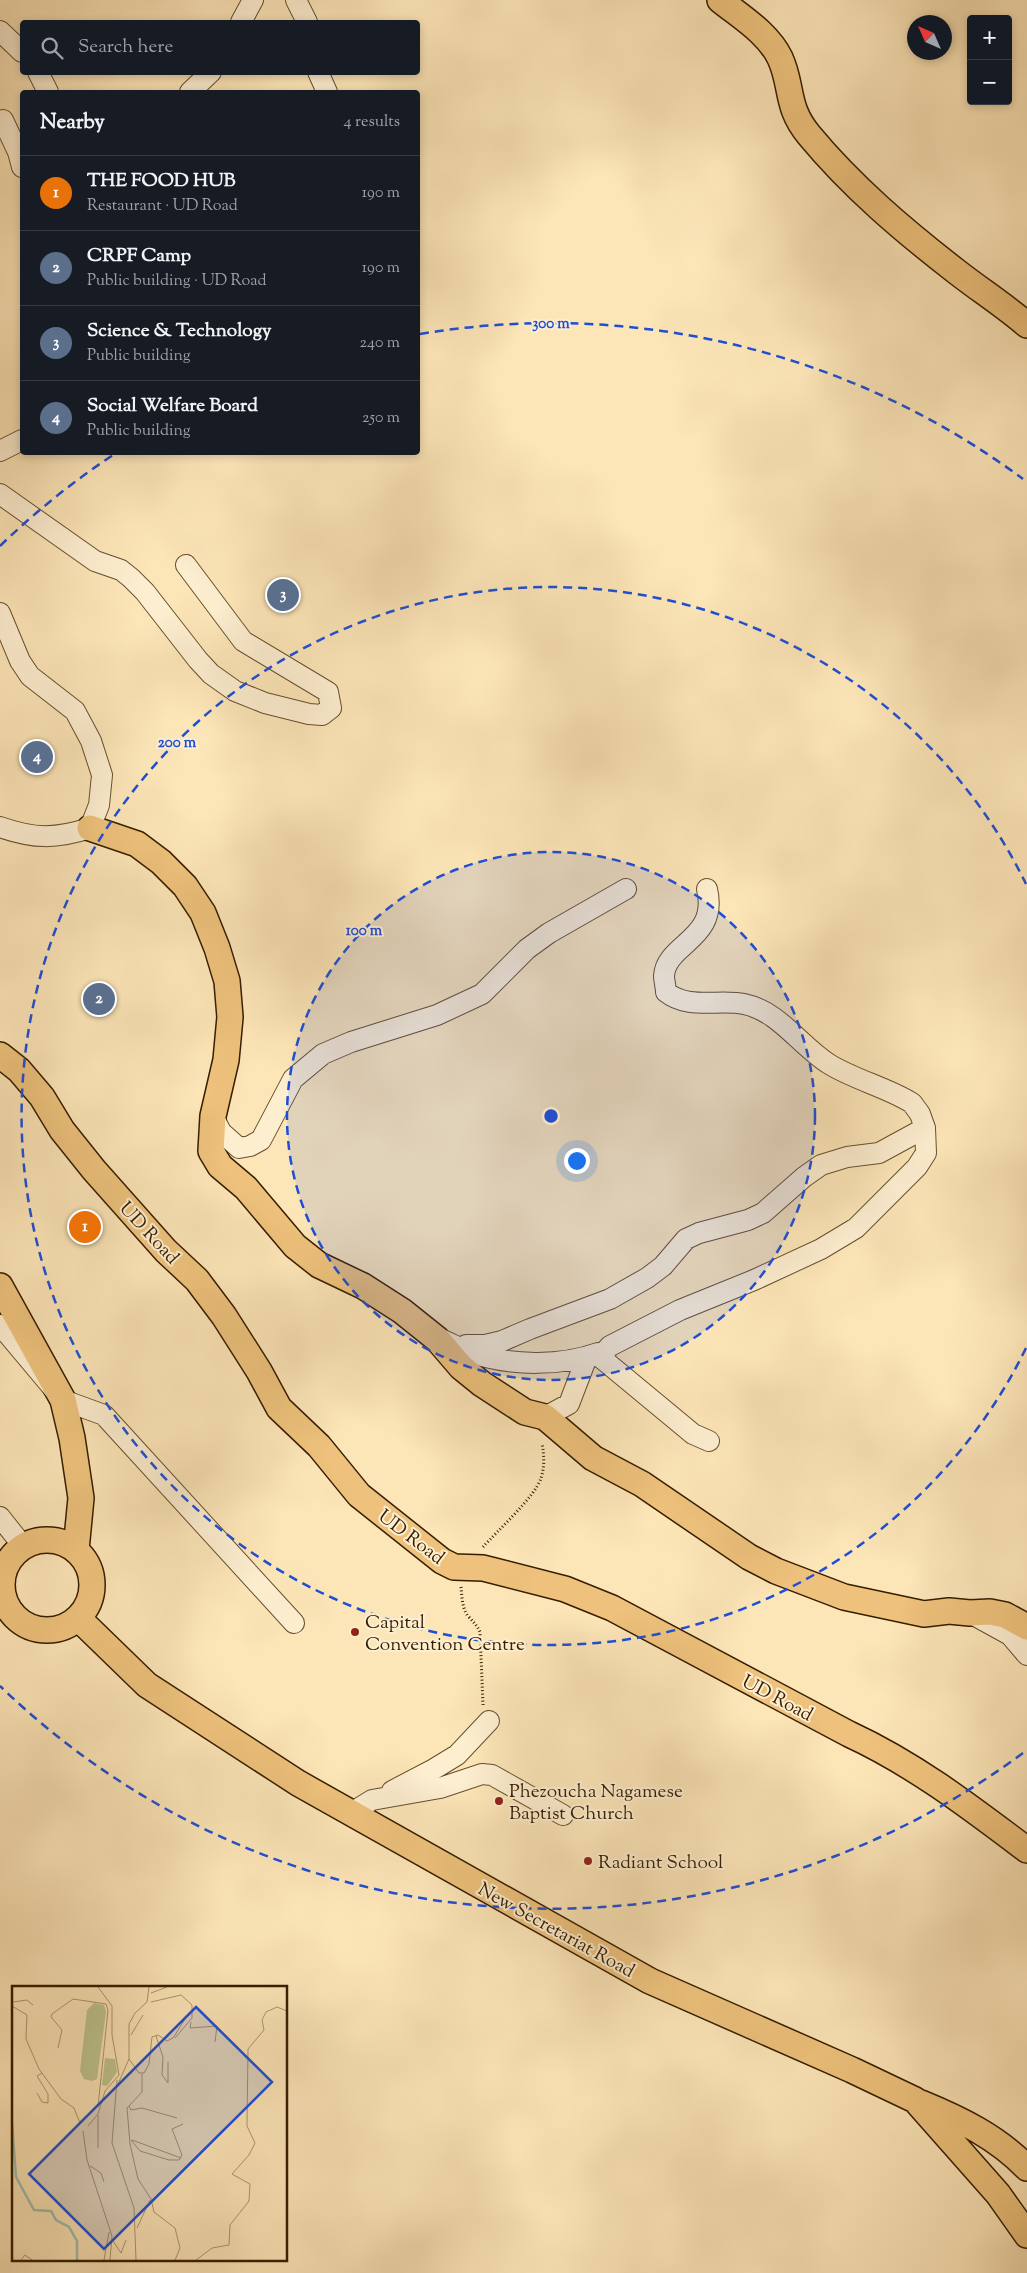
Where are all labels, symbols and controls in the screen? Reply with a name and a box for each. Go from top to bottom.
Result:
north arrow [907,15,952,60]
map controls [967,15,1012,105]
button: + [967,15,1012,60]
search box [20,20,420,75]
icon: search [38,34,66,62]
text: Search here [78,34,173,61]
button: − [967,60,1012,105]
text: Nearby [40,108,105,138]
text: 4 results [344,111,400,134]
text: THE FOOD HUB [87,168,235,195]
text: 1 [53,182,59,205]
text: 190 m [362,182,400,205]
text: Restaurant · UD Road [87,195,238,218]
text: CRPF Camp [87,243,191,270]
text: 2 [52,257,60,280]
text: 190 m [362,257,400,280]
text: Public building · UD Road [87,270,267,293]
text: 300 m [532,314,570,335]
text: Science & Technology [87,318,271,345]
text: 3 [53,332,59,355]
text: 240 m [359,332,400,355]
text: Public building [87,345,191,368]
text: Social Welfare Board [87,393,258,420]
text: 4 [52,407,60,430]
text: 250 m [362,407,400,430]
text: Public building [87,420,191,443]
pin: 3 [267,576,299,614]
text: 200 m [158,733,197,754]
pin: 4 [21,738,53,776]
text: 100 m [346,921,383,942]
pin: 2 [83,980,115,1018]
centre of rings [542,1107,560,1125]
your location [564,1148,590,1174]
street label: UD Road [112,1196,185,1271]
pin: 1 [69,1208,101,1246]
street label: UD Road [372,1504,450,1572]
place label: Capital Convention Centre [365,1610,525,1659]
marker: Capital Convention Centre [349,1626,361,1638]
street label: UD Road [736,1669,818,1729]
place label: Phezoucha Nagamese Baptist Church [509,1779,683,1828]
marker: Phezoucha Nagamese Baptist Church [493,1795,505,1807]
place label: Radiant School [598,1850,723,1877]
marker: Radiant School [582,1855,594,1867]
street label: New Secretariat Road [472,1877,639,1986]
inset map [12,1986,288,2260]

